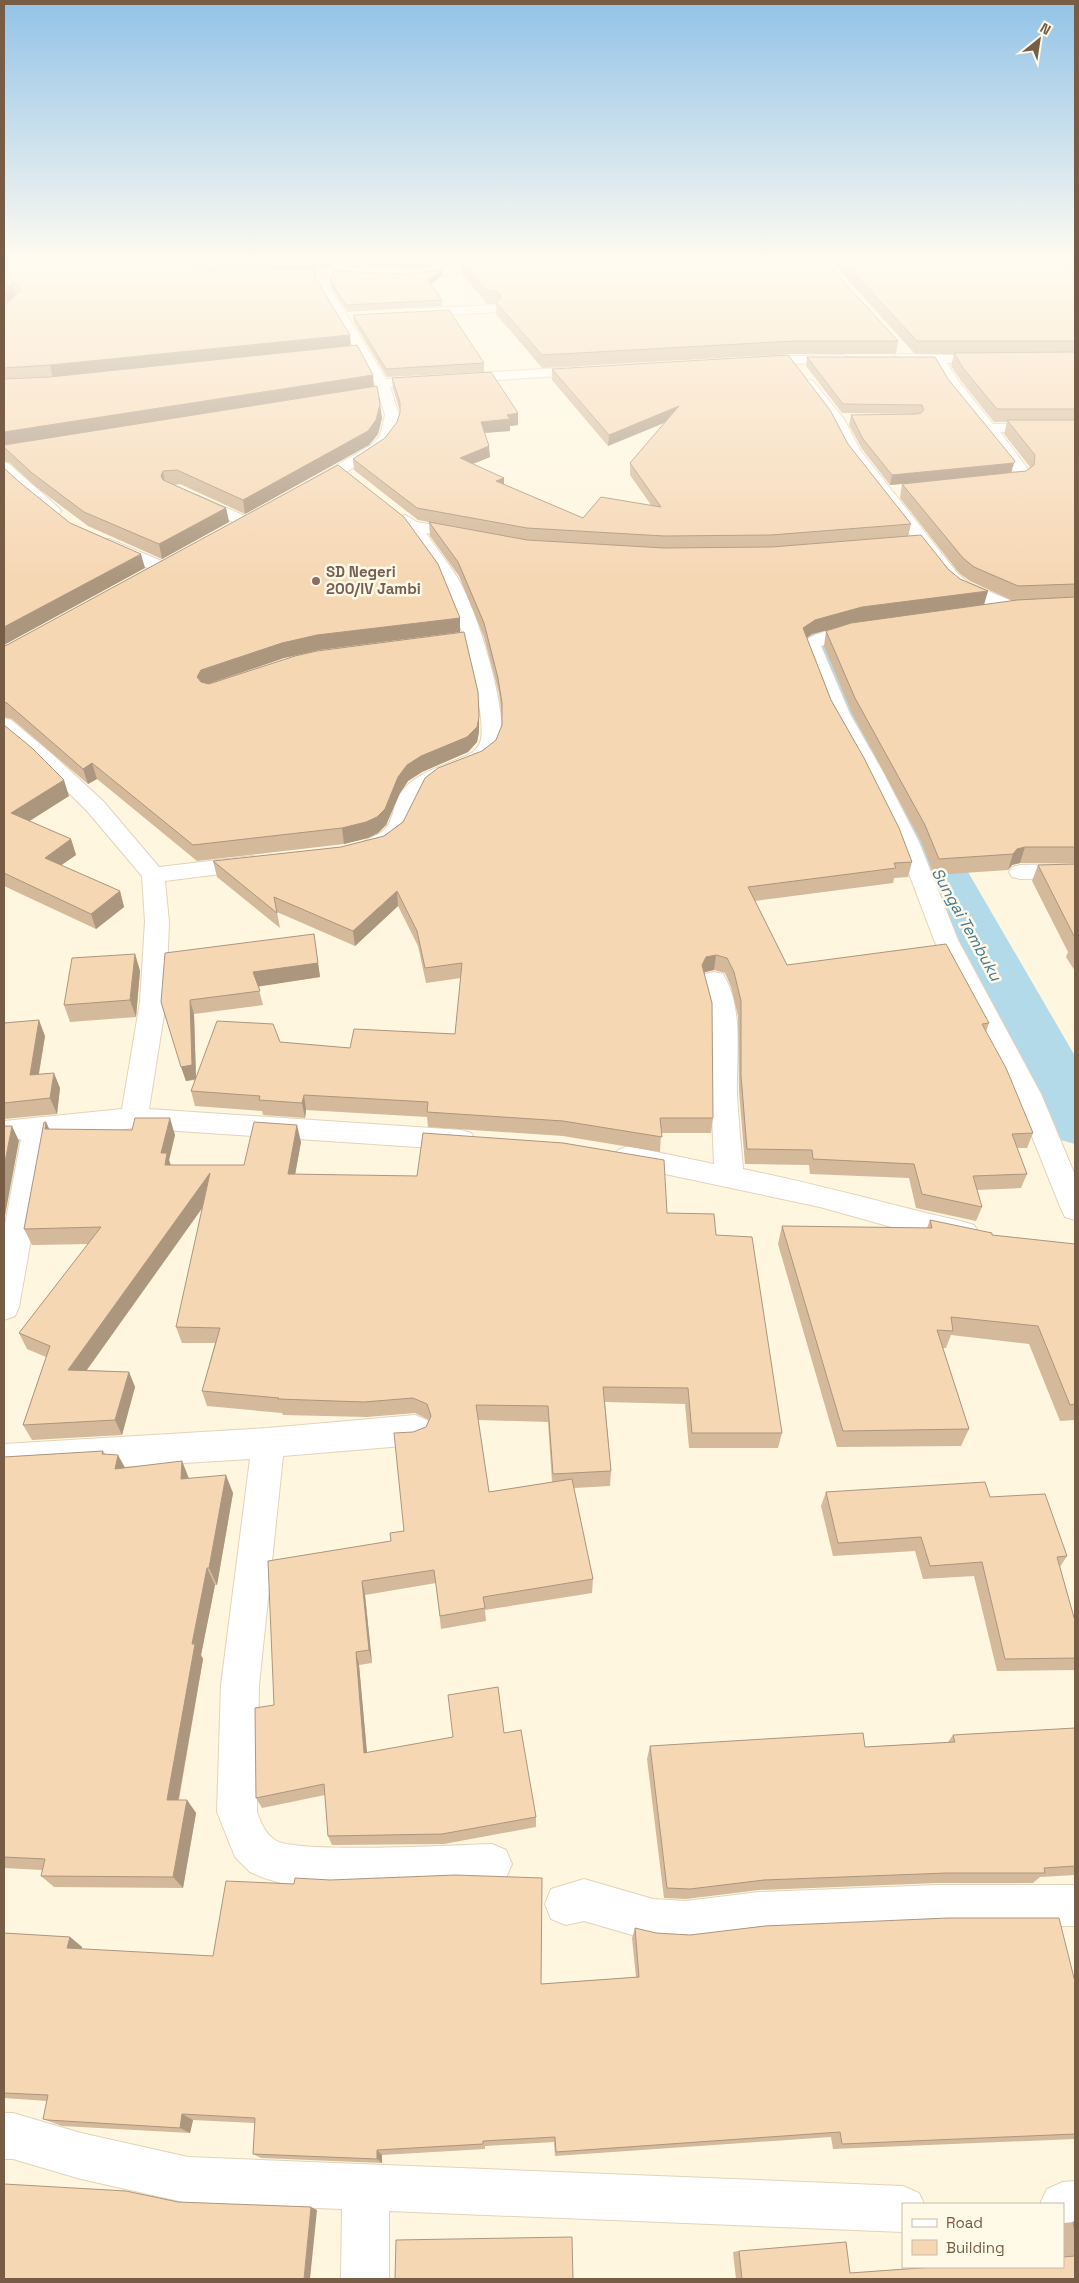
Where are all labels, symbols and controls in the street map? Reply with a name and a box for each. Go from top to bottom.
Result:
north arrow [1014,15,1064,65]
text: N [1037,19,1054,39]
place label: SD Negeri 200/IV Jambi [326,562,421,598]
marker: SD Negeri 200/IV Jambi [310,575,322,587]
water label: Sungai Tembuku [927,864,1007,986]
legend [902,2203,1064,2268]
text: Road [946,2213,983,2232]
text: Building [946,2238,1005,2257]

